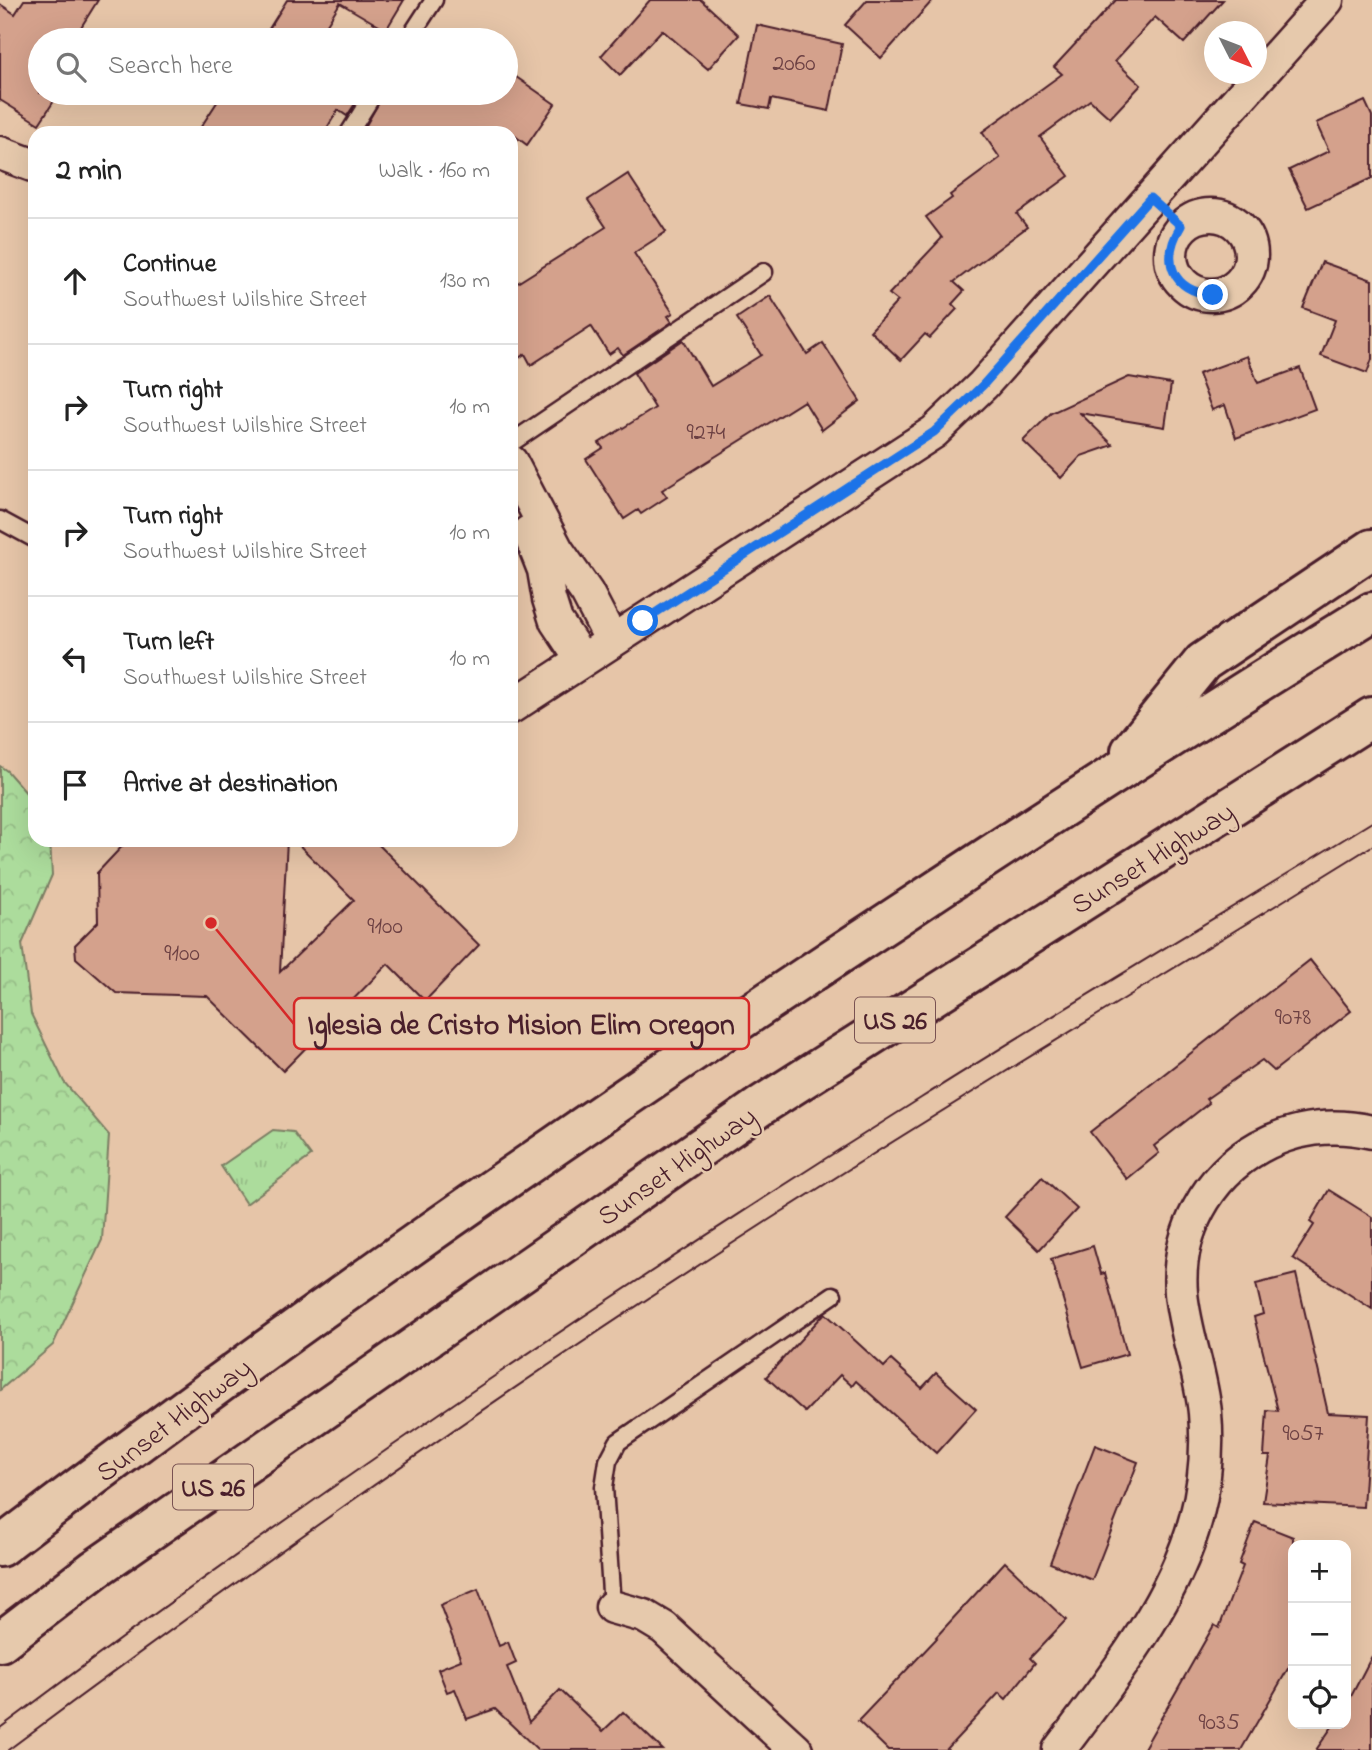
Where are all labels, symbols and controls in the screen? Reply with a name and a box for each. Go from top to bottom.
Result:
north arrow [1204,21,1267,84]
search box [28,28,518,105]
house number: 2060 [772,47,816,82]
icon: search [52,48,90,86]
text: Search here [108,48,233,86]
text: 2 min [56,150,122,194]
text: Walk · 160 m [378,155,490,188]
text: Continue [123,246,216,284]
icon: ahead [56,262,94,300]
text: 130 m [440,265,490,298]
route end [1197,279,1228,310]
text: Southwest Wilshire Street [123,284,367,317]
text: Turn right [123,372,223,410]
icon: right [56,388,94,426]
text: 10 m [449,391,490,424]
text: Southwest Wilshire Street [123,410,367,443]
house number: 9274 [687,416,726,451]
text: Turn right [123,498,223,536]
icon: right [56,514,94,552]
text: 10 m [449,517,490,550]
text: Southwest Wilshire Street [123,536,367,569]
route start [627,605,658,636]
text: Turn left [123,624,214,662]
icon: left [56,640,94,678]
text: 10 m [449,643,490,676]
text: Southwest Wilshire Street [123,662,367,695]
icon: arrive [56,766,94,804]
text: Arrive at destination [123,766,338,804]
street label: Sunset Highway [1064,793,1244,927]
house number: 9100 [367,910,403,945]
house number: 9100 [164,937,200,972]
callout: Iglesia de Cristo Mision Elim Oregon [294,998,749,1049]
road number: US 26 [855,998,935,1042]
house number: 9078 [1275,1001,1311,1036]
text: Iglesia de Cristo Mision Elim Oregon [307,1005,735,1050]
street label: Sunset Highway [590,1098,766,1238]
street label: Sunset Highway [88,1349,262,1494]
house number: 9057 [1282,1417,1324,1452]
road number: US 26 [173,1464,253,1510]
map controls [1288,1540,1351,1729]
button: + [1288,1540,1351,1603]
button: − [1288,1603,1351,1666]
button: locate [1288,1666,1351,1729]
house number: 9035 [1198,1706,1240,1741]

